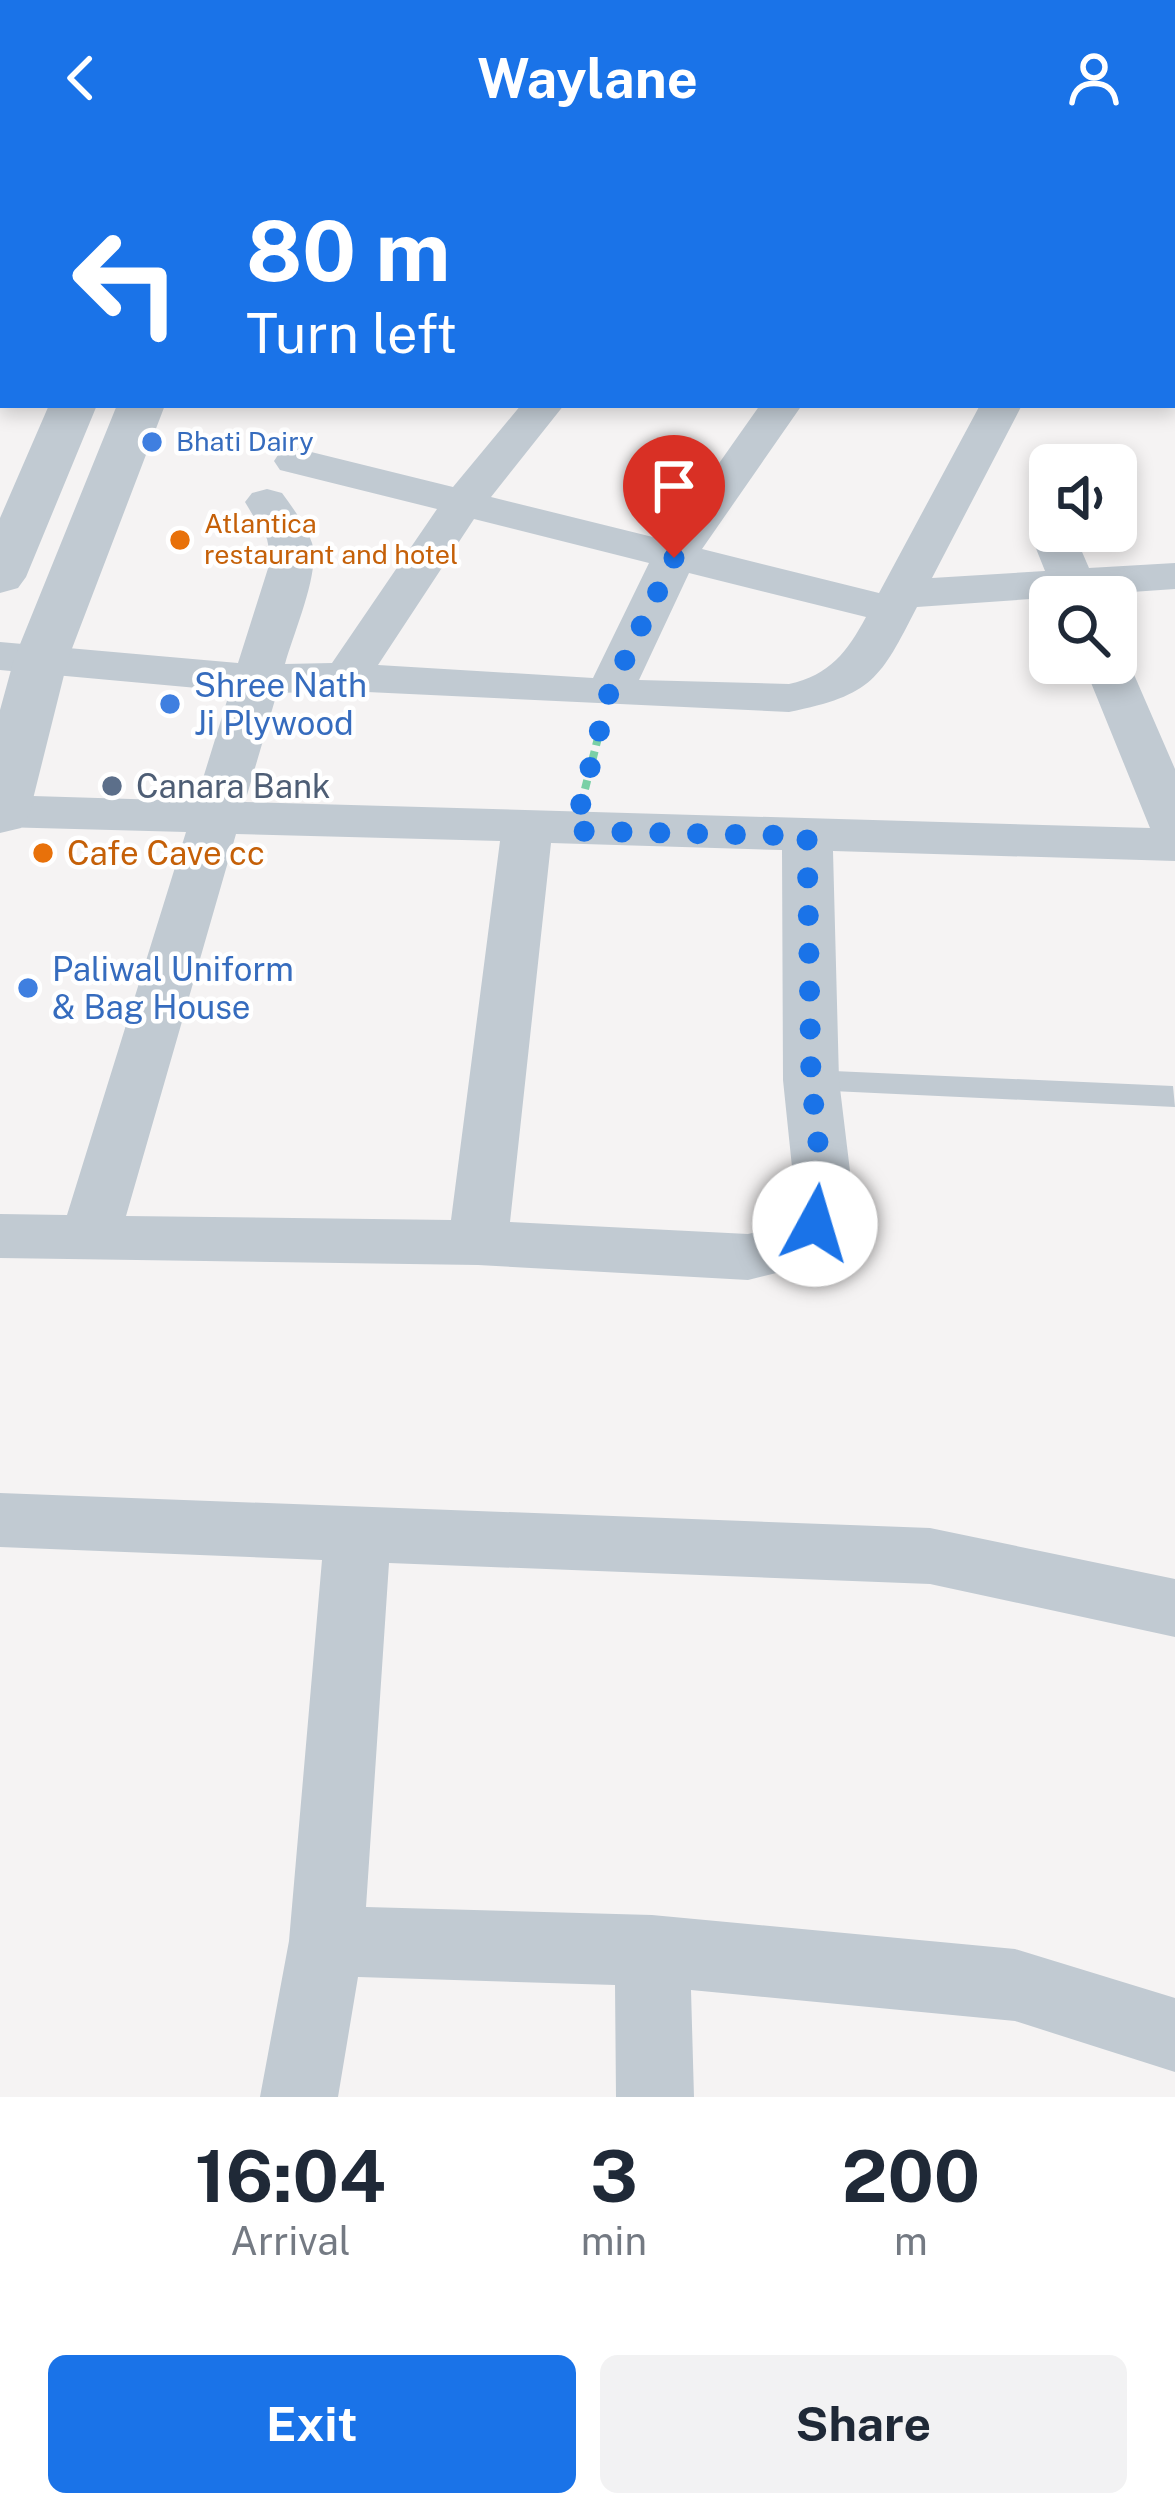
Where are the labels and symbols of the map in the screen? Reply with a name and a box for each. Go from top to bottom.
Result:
place label: Bhati Dairy [176,425,314,457]
marker: Bhati Dairy [139,429,165,455]
pin [623,435,725,558]
place label: Atlantica restaurant and hotel [204,507,458,570]
marker: Atlantica restaurant and hotel [167,527,193,553]
place label: Shree Nath Ji Plywood [194,666,367,742]
marker: Shree Nath Ji Plywood [157,691,183,717]
place label: Canara Bank [136,767,331,805]
marker: Canara Bank [99,773,125,799]
place label: Cafe Cave cc [67,834,265,872]
marker: Cafe Cave cc [30,840,56,866]
place label: Paliwal Uniform & Bag House [52,950,294,1026]
marker: Paliwal Uniform & Bag House [15,975,41,1001]
position arrow [752,1161,878,1287]

